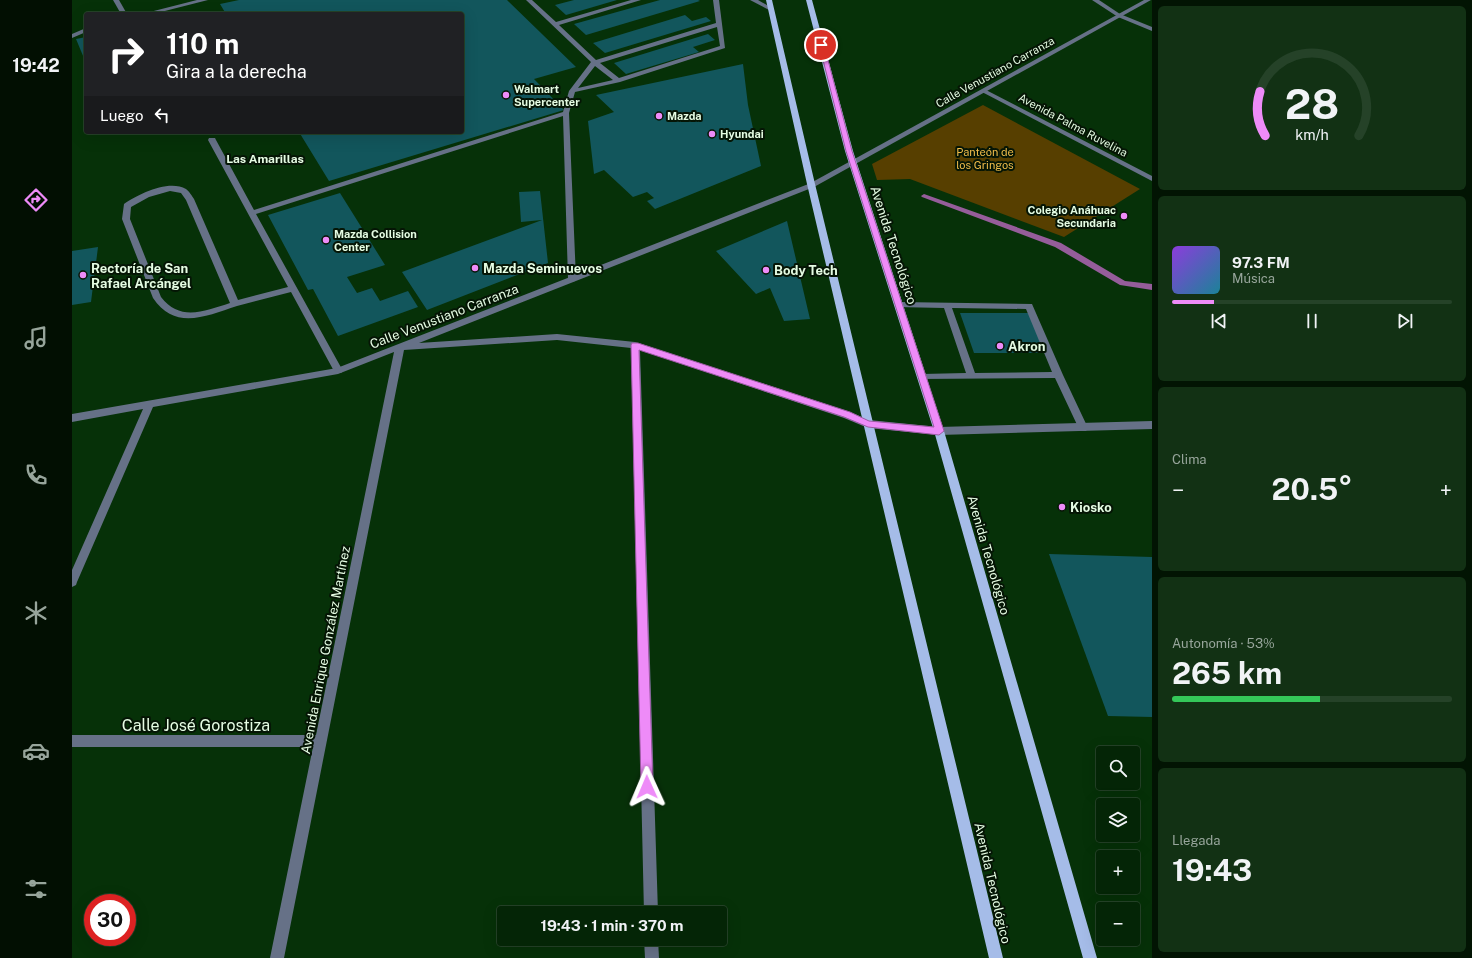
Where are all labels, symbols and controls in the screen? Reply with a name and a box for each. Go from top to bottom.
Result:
text: 110 m [166,27,239,60]
icon: right [100,28,152,80]
pin [804,28,838,62]
icon: arrive [810,34,832,56]
street label: Calle Venustiano Carranza [934,34,1056,110]
text: 19:42 [12,55,60,76]
text: Gira a la derecha [166,61,307,82]
text: 28 [1285,79,1339,128]
place label: Walmart Supercenter [514,83,580,108]
marker: Walmart Supercenter [501,90,511,100]
street label: Avenida Palma Ruvelina [1016,91,1130,159]
icon: left [151,104,173,126]
text: Luego [100,107,143,124]
place label: Mazda [667,110,702,122]
marker: Mazda [654,111,664,121]
text: km/h [1295,126,1329,143]
place label: Hyundai [720,128,764,140]
marker: Hyundai [707,129,717,139]
park label: Panteón de los Gringos [956,146,1014,171]
district label: Las Amarillas [226,152,304,166]
street label: Avenida Tecnológico [867,184,920,306]
icon: directions [22,186,50,214]
place label: Colegio Anáhuac Secundaria [1028,204,1116,229]
marker: Colegio Anáhuac Secundaria [1119,211,1129,221]
place label: Mazda Collision Center [334,228,417,253]
marker: Mazda Collision Center [321,235,331,245]
text: 97.3 FM [1232,254,1290,271]
place label: Rectoría de San Rafael Arcángel [91,261,191,291]
place label: Mazda Seminuevos [483,261,602,276]
marker: Mazda Seminuevos [470,263,480,273]
place label: Body Tech [774,263,838,278]
marker: Body Tech [761,265,771,275]
marker: Rectoría de San Rafael Arcángel [78,270,88,280]
text: Música [1232,271,1275,286]
street label: Calle Venustiano Carranza [368,281,521,352]
icon: previous [1208,310,1230,332]
icon: pause [1301,310,1323,332]
icon: next [1394,310,1416,332]
icon: music [22,324,50,352]
place label: Akron [1008,339,1046,354]
marker: Akron [995,341,1005,351]
text: Clima [1172,452,1207,467]
icon: phone [22,461,50,489]
text: 20.5° [1272,471,1352,507]
text: − [1172,477,1184,503]
text: + [1440,477,1452,503]
street label: Avenida Tecnológico [964,494,1013,617]
place label: Kiosko [1070,500,1112,515]
marker: Kiosko [1057,502,1067,512]
street label: Avenida Enrique González Martínez [298,545,353,755]
icon: climate [22,599,50,627]
text: Autonomía · 53% [1172,636,1275,651]
text: 265 km [1172,655,1282,691]
street label: Calle José Gorostiza [122,716,270,735]
icon: car [22,737,50,765]
map controls [1096,746,1140,946]
button: search [1096,746,1140,790]
position arrow [626,766,668,808]
button: layers [1096,798,1140,842]
street label: Avenida Tecnológico [971,821,1014,945]
text: Llegada [1172,833,1220,848]
button: + [1096,850,1140,894]
text: 19:43 [1172,852,1252,888]
icon: filters [22,875,50,903]
speed limit sign: 30 [84,894,136,946]
button: − [1096,902,1140,946]
text: 19:43 · 1 min · 370 m [541,917,683,934]

